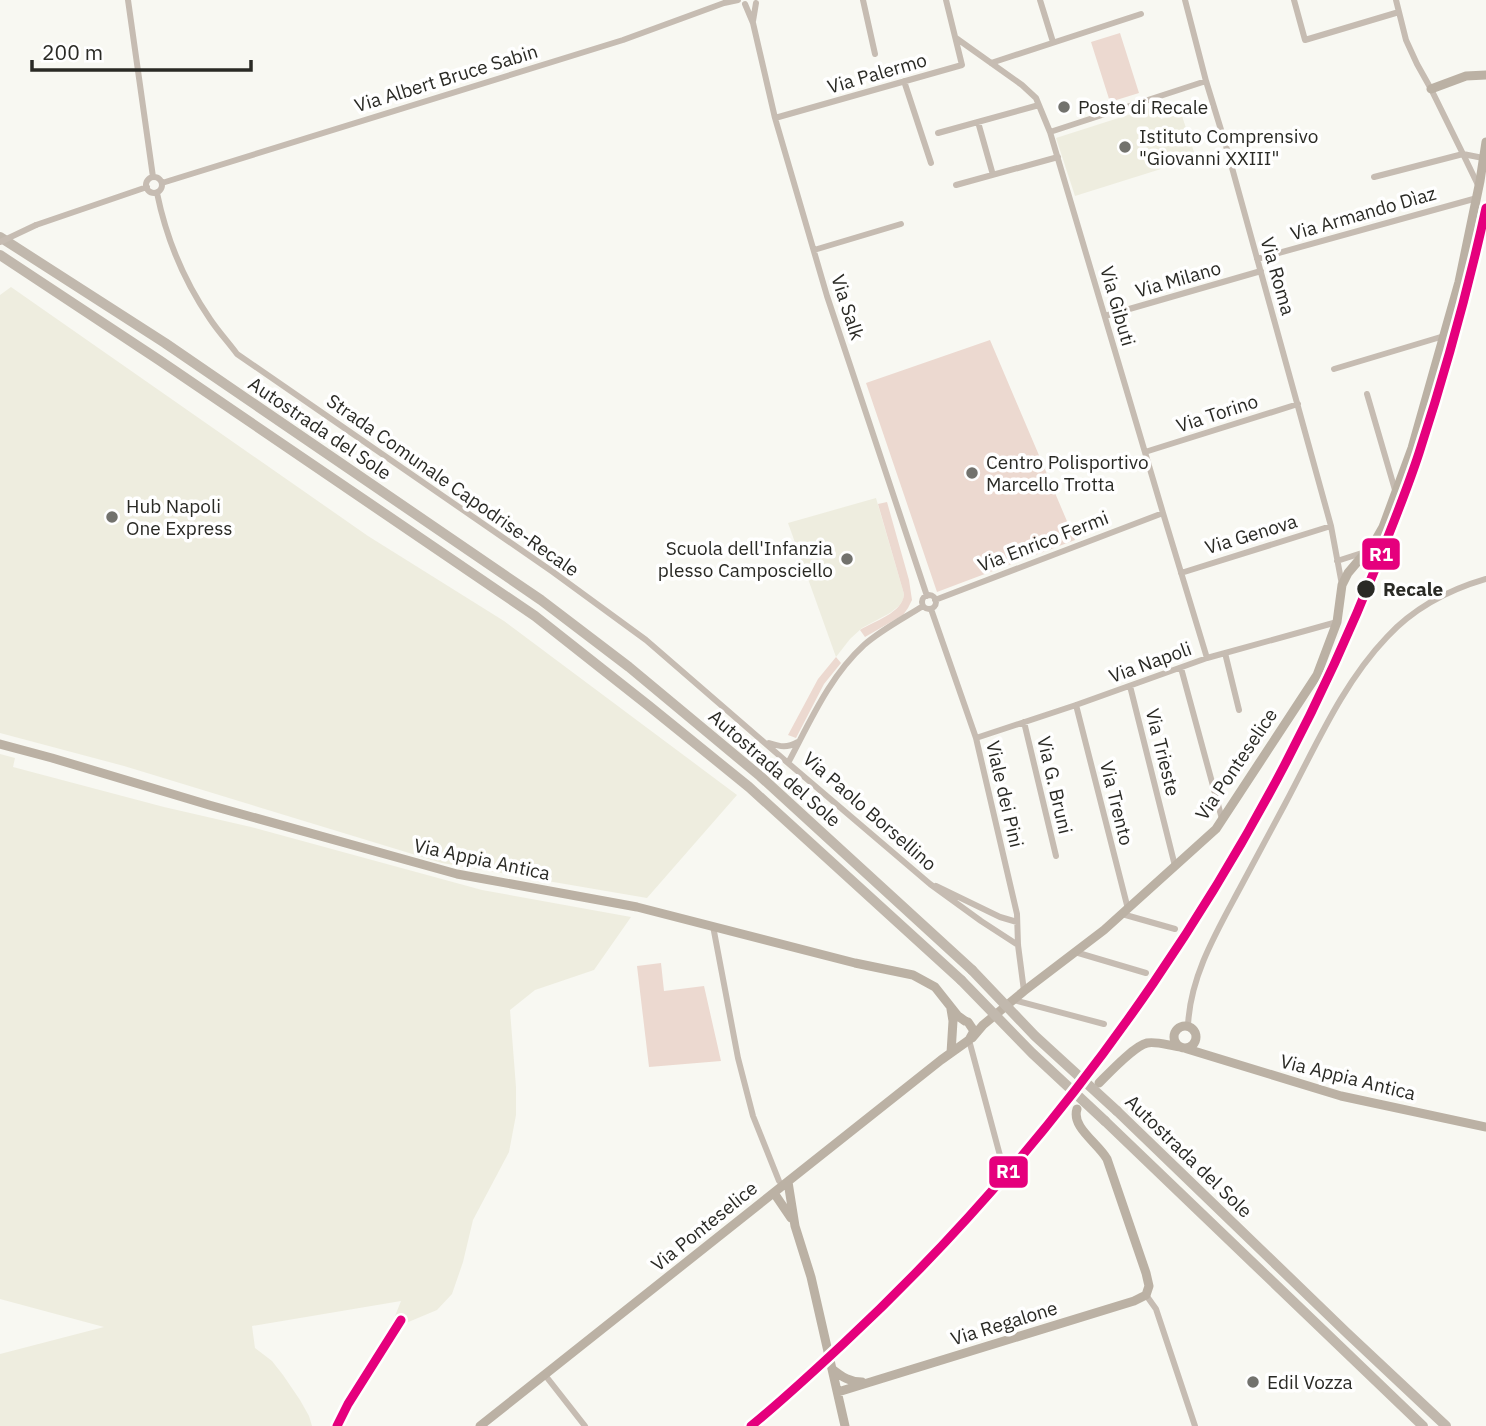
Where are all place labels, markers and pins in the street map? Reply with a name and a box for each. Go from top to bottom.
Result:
place label: Poste di Recale [1078,95,1208,119]
marker: Poste di Recale [1056,99,1072,115]
place label: Istituto Comprensivo "Giovanni XXIII" [1139,124,1318,170]
marker: Istituto Comprensivo "Giovanni XXIII" [1117,139,1133,155]
place label: Centro Polisportivo Marcello Trotta [986,450,1149,496]
marker: Centro Polisportivo Marcello Trotta [964,465,980,481]
place label: Hub Napoli One Express [126,494,233,540]
marker: Hub Napoli One Express [104,509,120,525]
place label: Scuola dell'Infanzia plesso Camposciello [658,536,833,582]
marker: Scuola dell'Infanzia plesso Camposciello [839,551,855,567]
place label: Recale [1383,577,1443,601]
marker: Recale [1355,578,1377,600]
place label: Edil Vozza [1267,1370,1353,1394]
marker: Edil Vozza [1245,1374,1261,1390]

